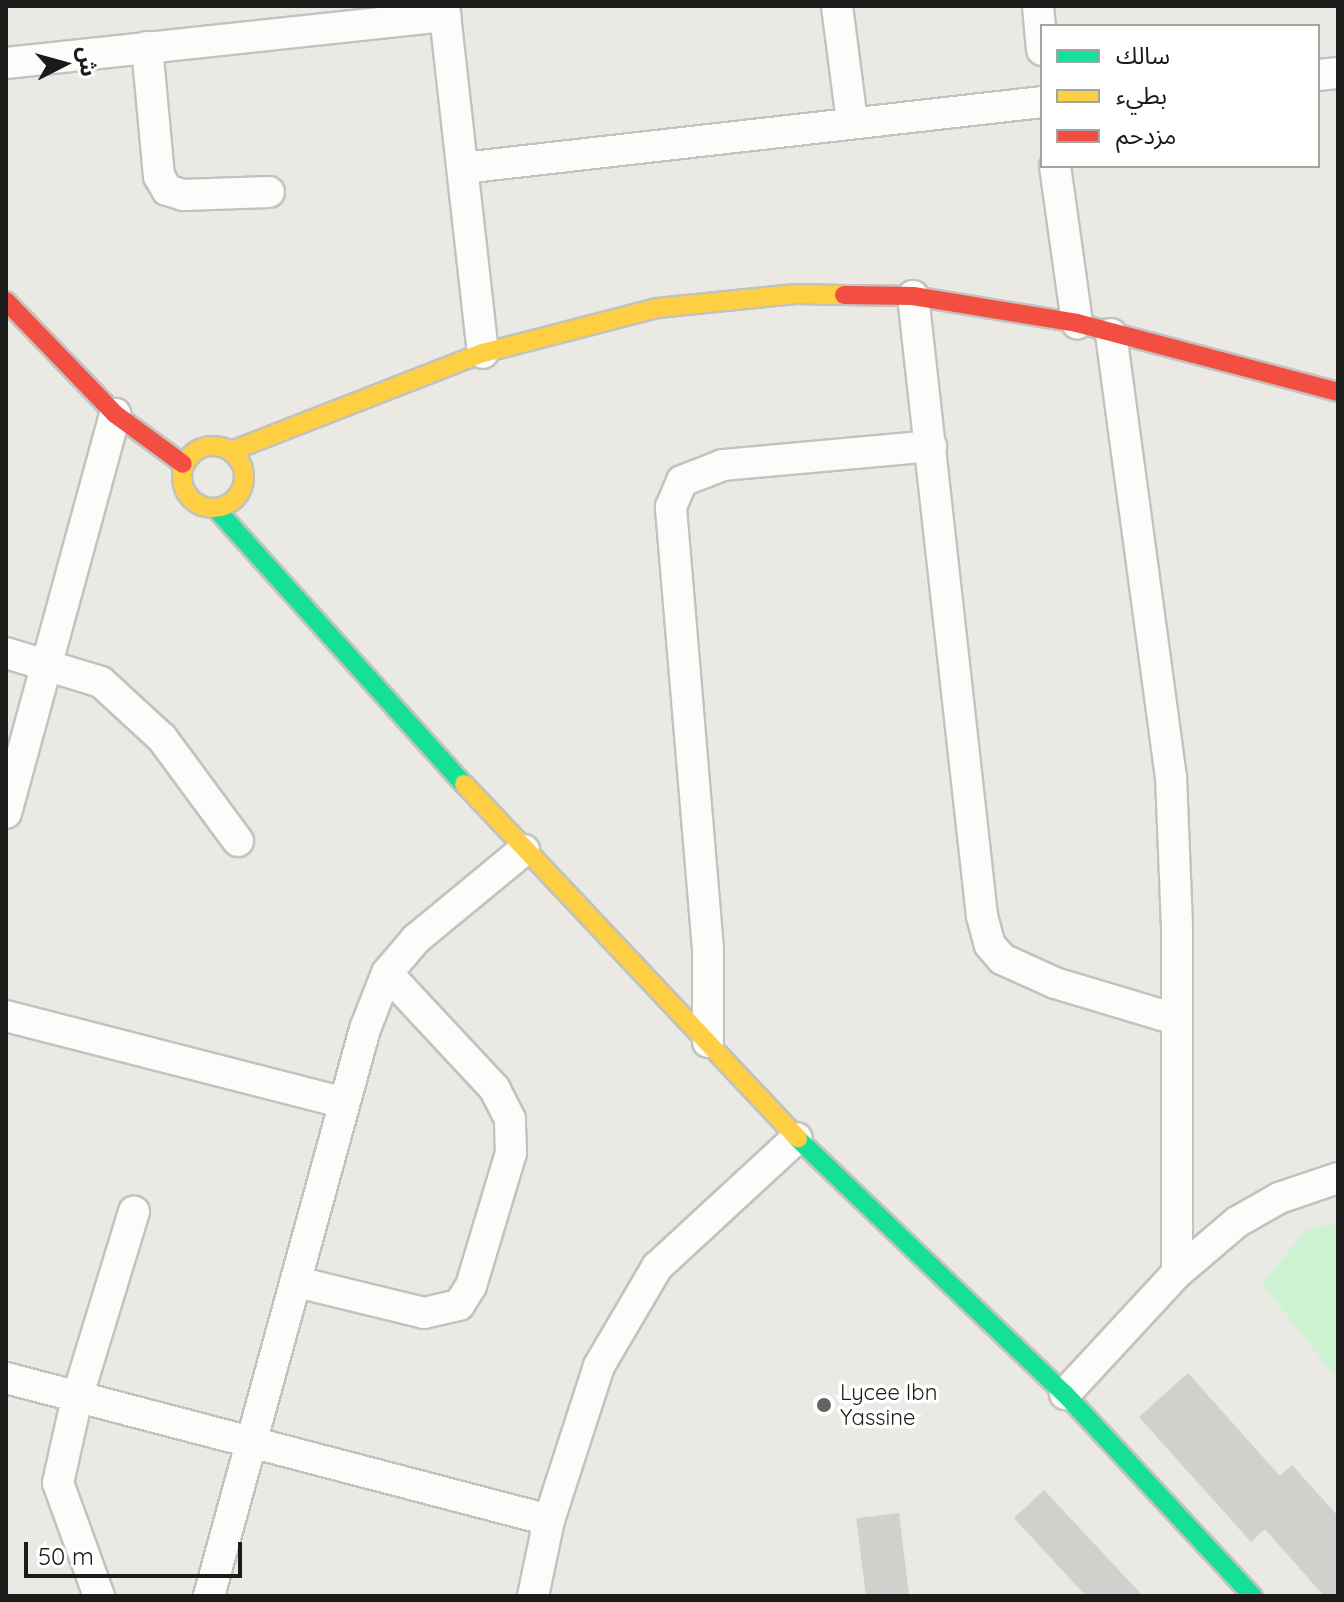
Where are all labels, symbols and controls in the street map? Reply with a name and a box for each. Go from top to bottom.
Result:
north arrow [24,24,104,104]
legend [1040,24,1320,168]
text: سالك [1116,40,1170,70]
text: ش [72,45,103,78]
text: بطيء [1116,80,1167,110]
text: مزدحم [1116,120,1176,150]
place label: Lycee Ibn Yassine [840,1379,937,1430]
marker: Lycee Ibn Yassine [815,1396,833,1414]
scale bar [28,1526,246,1576]
text: 50 m [38,1541,94,1571]

